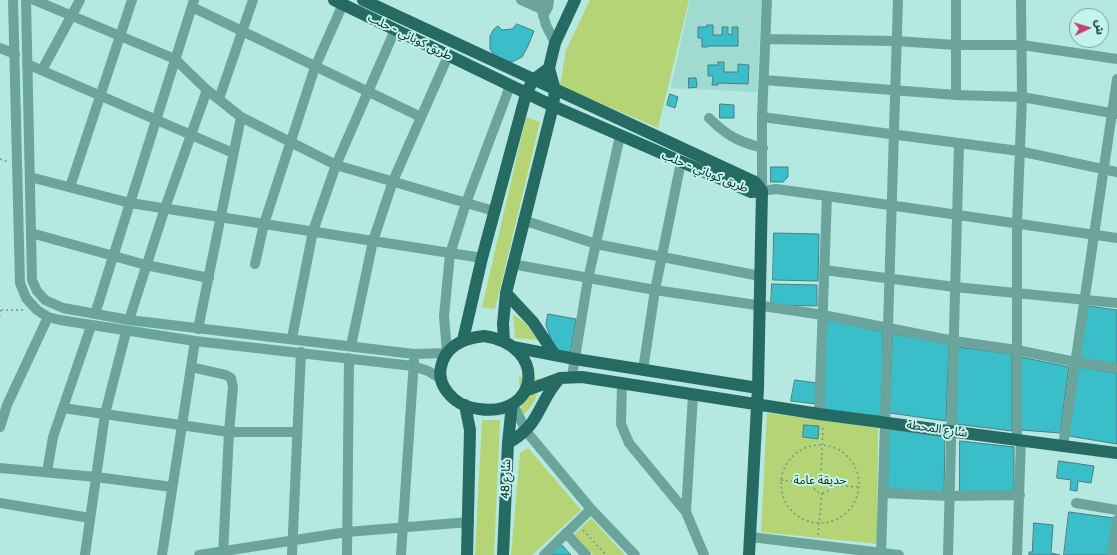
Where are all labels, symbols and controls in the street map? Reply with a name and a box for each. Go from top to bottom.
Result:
north arrow [1069,8,1109,48]
street label: طريق كوباني - حلب [365,10,455,64]
text: ش [1092,19,1107,35]
street label: طريق كوباني - حلب [660,148,750,196]
street label: شارع المحطة [906,418,968,440]
street label: 48 شارع [498,459,514,499]
park label: حديقة عامة [793,473,847,487]

